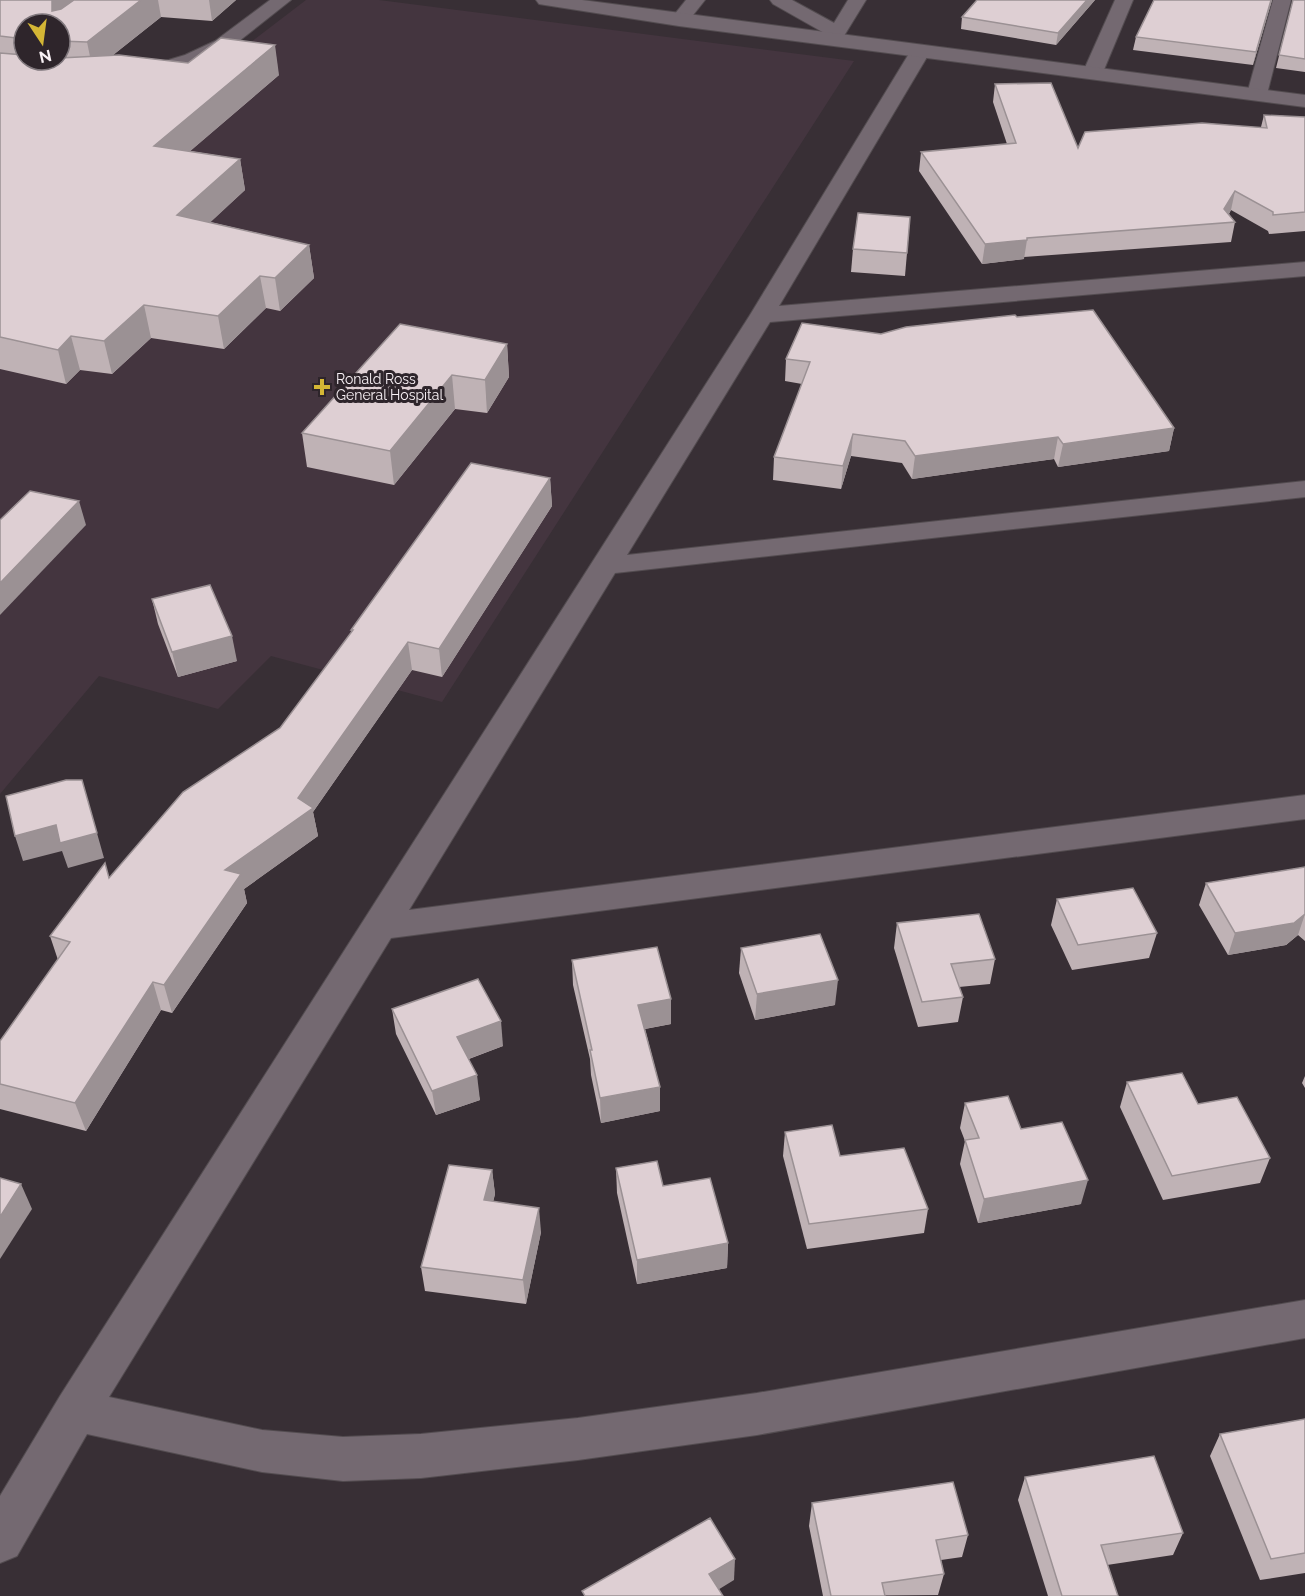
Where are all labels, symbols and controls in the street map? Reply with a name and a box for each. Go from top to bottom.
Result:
north arrow [12,12,72,72]
text: N [37,45,53,67]
place label: Ronald Ross General Hospital [336,371,443,403]
marker: Ronald Ross General Hospital [313,378,331,396]

